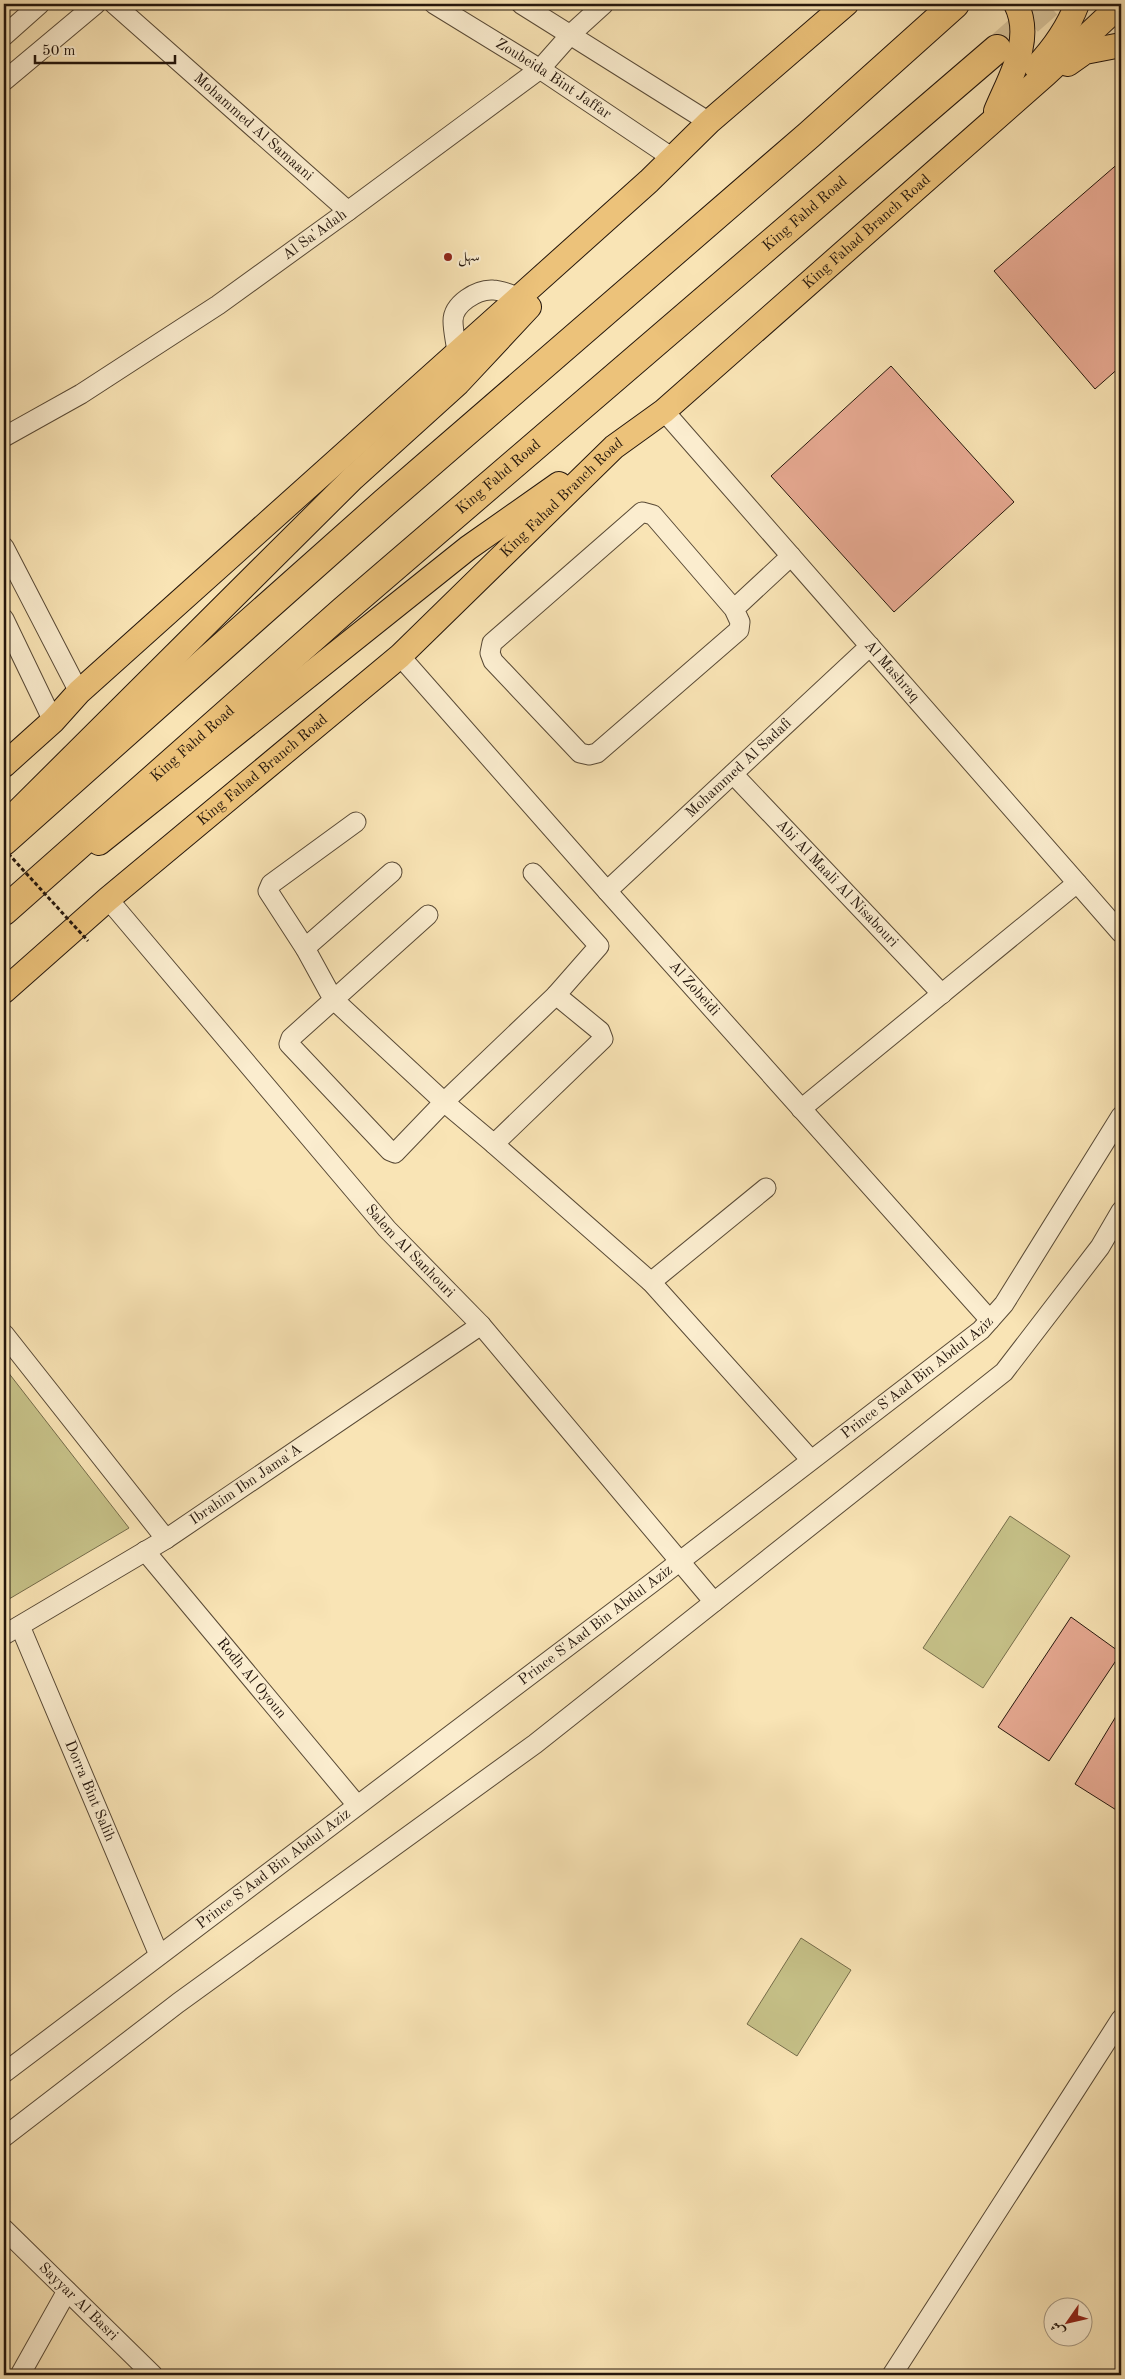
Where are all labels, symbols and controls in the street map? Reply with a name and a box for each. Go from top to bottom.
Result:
scale bar [35,32,175,64]
street label: Zoubeida Bint Jaffar [493,36,614,122]
text: 50 m [42,44,76,59]
street label: Mohammed Al Samaani [191,71,316,184]
street label: King Fahad Branch Road [800,172,934,292]
street label: King Fahd Road [760,174,850,254]
street label: Al Sa'Adah [280,207,350,263]
place label: سهل [458,250,480,267]
marker: سهل [442,251,454,263]
street label: King Fahad Branch Road [498,435,626,561]
street label: King Fahd Road [454,437,544,517]
street label: Al Mashraq [861,638,923,705]
street label: King Fahd Road [148,703,238,785]
street label: King Fahad Branch Road [195,712,331,829]
street label: Mohammed Al Sadafi [683,716,794,821]
street label: Abi Al Maali Al Nisabouri [773,817,901,950]
street label: Al Zobeidi [666,958,722,1019]
street label: Salem Al Sanhouri [362,1202,457,1301]
street label: Prince S'Aad Bin Abdul Aziz [839,1314,997,1442]
street label: Ibrahim Ibn Jama'A [187,1441,305,1528]
street label: Prince S'Aad Bin Abdul Aziz [516,1562,675,1688]
street label: Rodh Al Oyoun [214,1635,289,1721]
street label: Dorra Bint Salih [62,1738,118,1844]
street label: Prince S'Aad Bin Abdul Aziz [194,1806,353,1932]
street label: Sayyar Al Basri [36,2260,121,2344]
north arrow [1042,2296,1092,2346]
text: ش [1048,2319,1068,2338]

